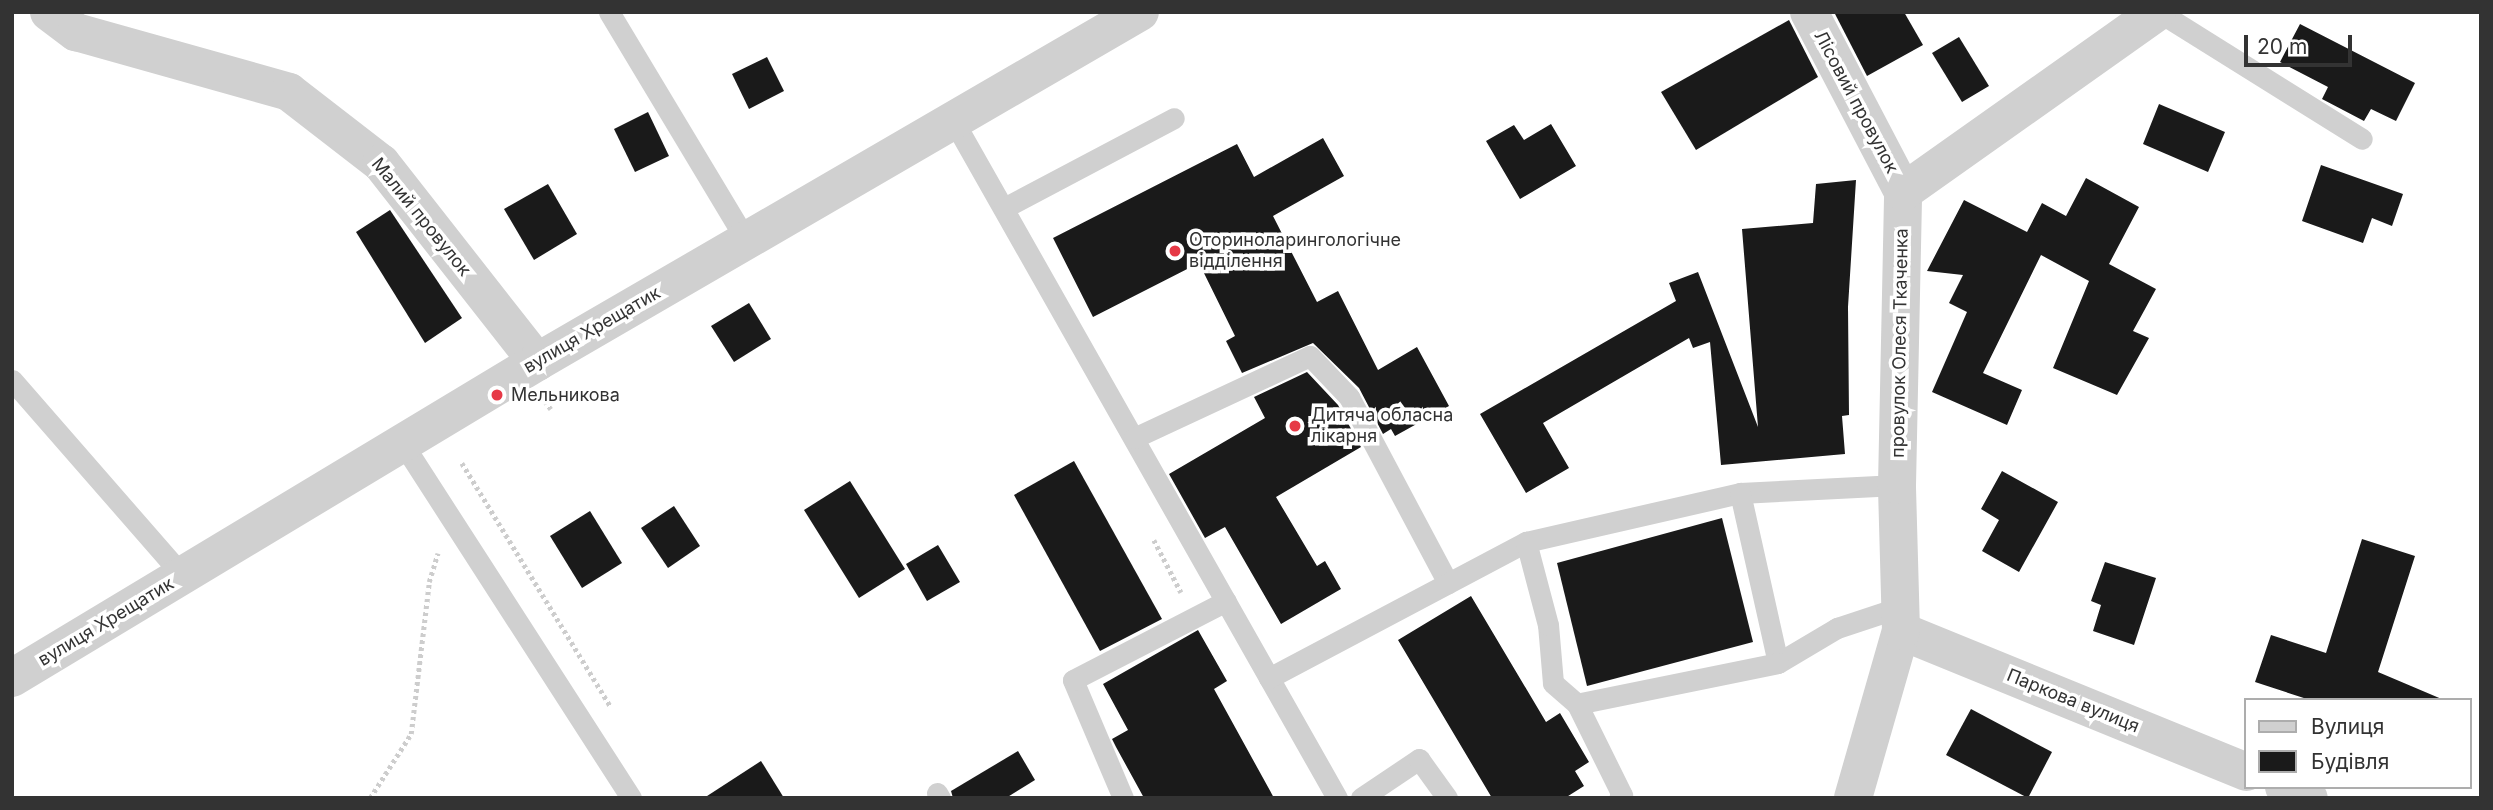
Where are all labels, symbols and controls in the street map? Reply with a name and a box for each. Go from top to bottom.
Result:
scale bar [2248,21,2356,65]
street label: Лісовий провулок [1809,27,1903,177]
text: 20 m [2257,34,2307,59]
street label: Малий провулок [367,154,475,280]
street label: провулок Олеся Ткаченка [1887,228,1913,458]
place label: Оториноларингологічне відділення [1189,230,1401,272]
marker: Оториноларингологічне відділення [1167,243,1183,259]
street label: вулиця Хрещатик [520,282,664,378]
place label: Мельникова [511,384,620,406]
marker: Мельникова [489,387,505,403]
place label: Дитяча обласна лікарня [1311,405,1453,448]
marker: Дитяча обласна лікарня [1285,416,1305,436]
street label: вулиця Хрещатик [34,573,178,671]
street label: Паркова вулиця [2004,665,2142,737]
legend [2244,698,2472,789]
text: Вулиця [2311,714,2384,739]
text: Будівля [2311,749,2389,774]

